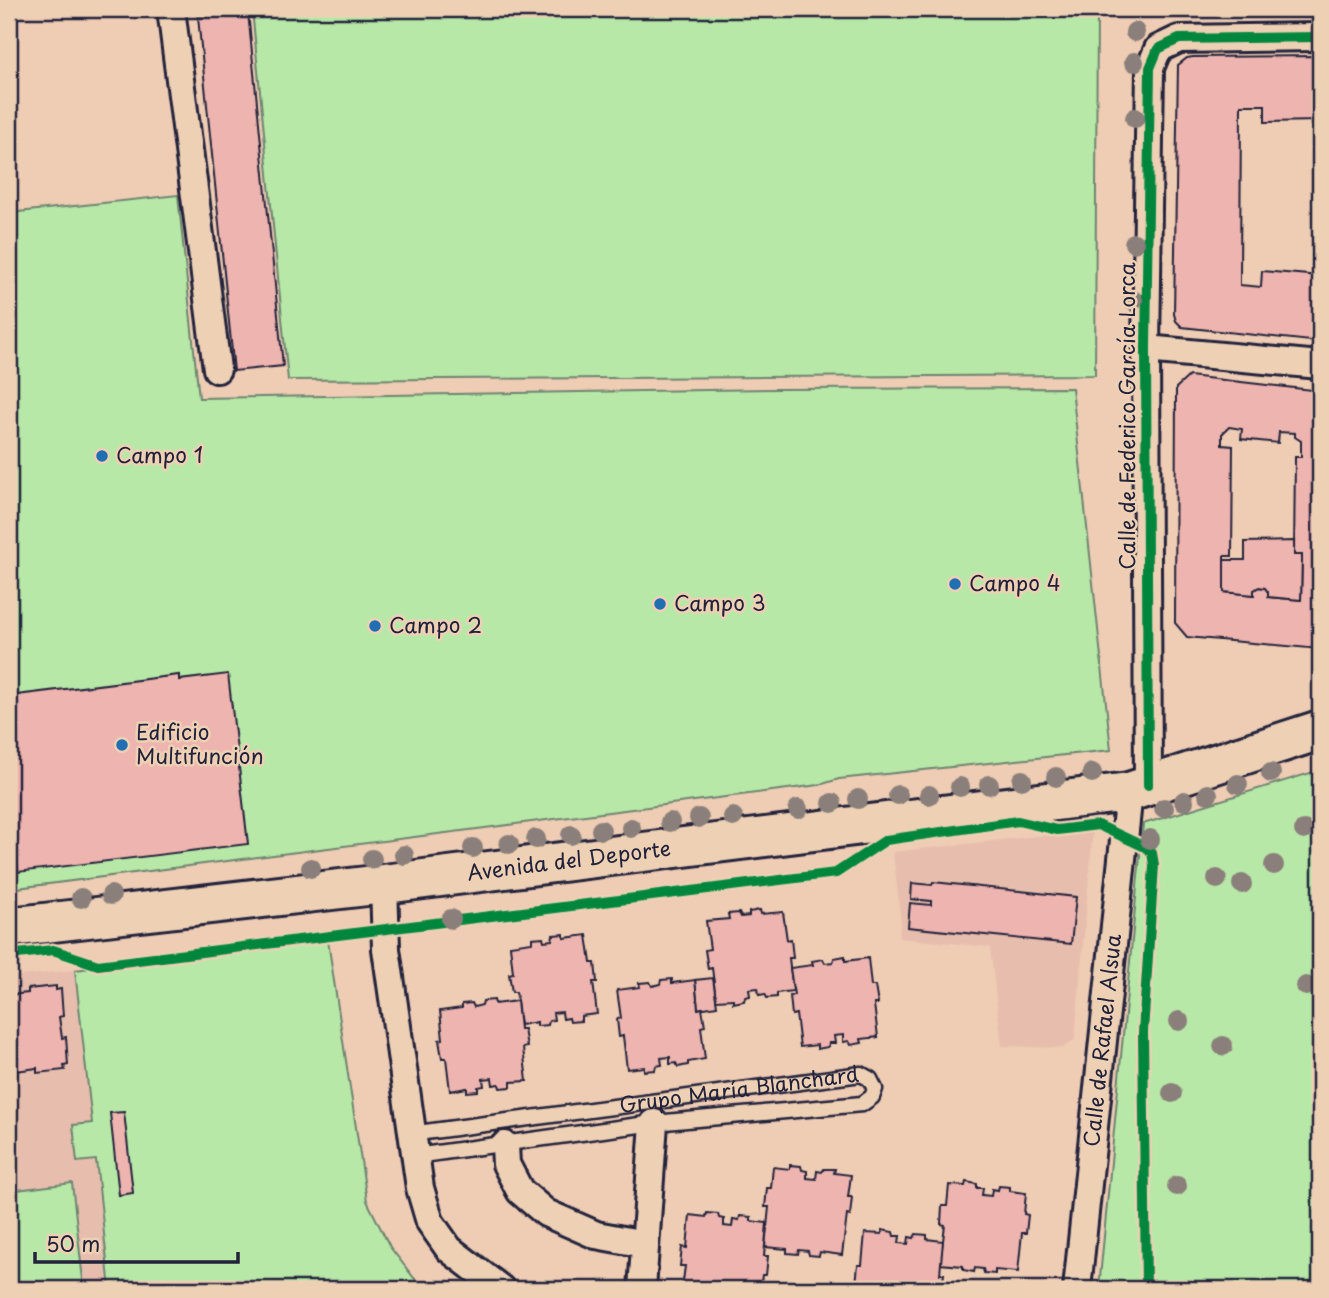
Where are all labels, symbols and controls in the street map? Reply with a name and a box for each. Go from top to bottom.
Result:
street label: Calle de Federico García Lorca [1110,261,1142,570]
place label: Campo 1 [116,438,203,470]
marker: Campo 1 [94,448,110,464]
place label: Campo 4 [969,566,1061,598]
marker: Campo 4 [947,576,963,592]
place label: Campo 3 [674,586,766,618]
marker: Campo 3 [652,596,668,612]
place label: Campo 2 [389,608,482,640]
marker: Campo 2 [367,618,383,634]
place label: Edificio Multifunción [136,715,264,771]
marker: Edificio Multifunción [114,737,130,753]
street label: Avenida del Deporte [465,831,673,888]
street label: Calle de Rafael Alsua [1074,932,1128,1148]
street label: Grupo María Blanchard [617,1056,860,1120]
scale bar [35,1221,238,1265]
text: 50 m [46,1227,100,1259]

